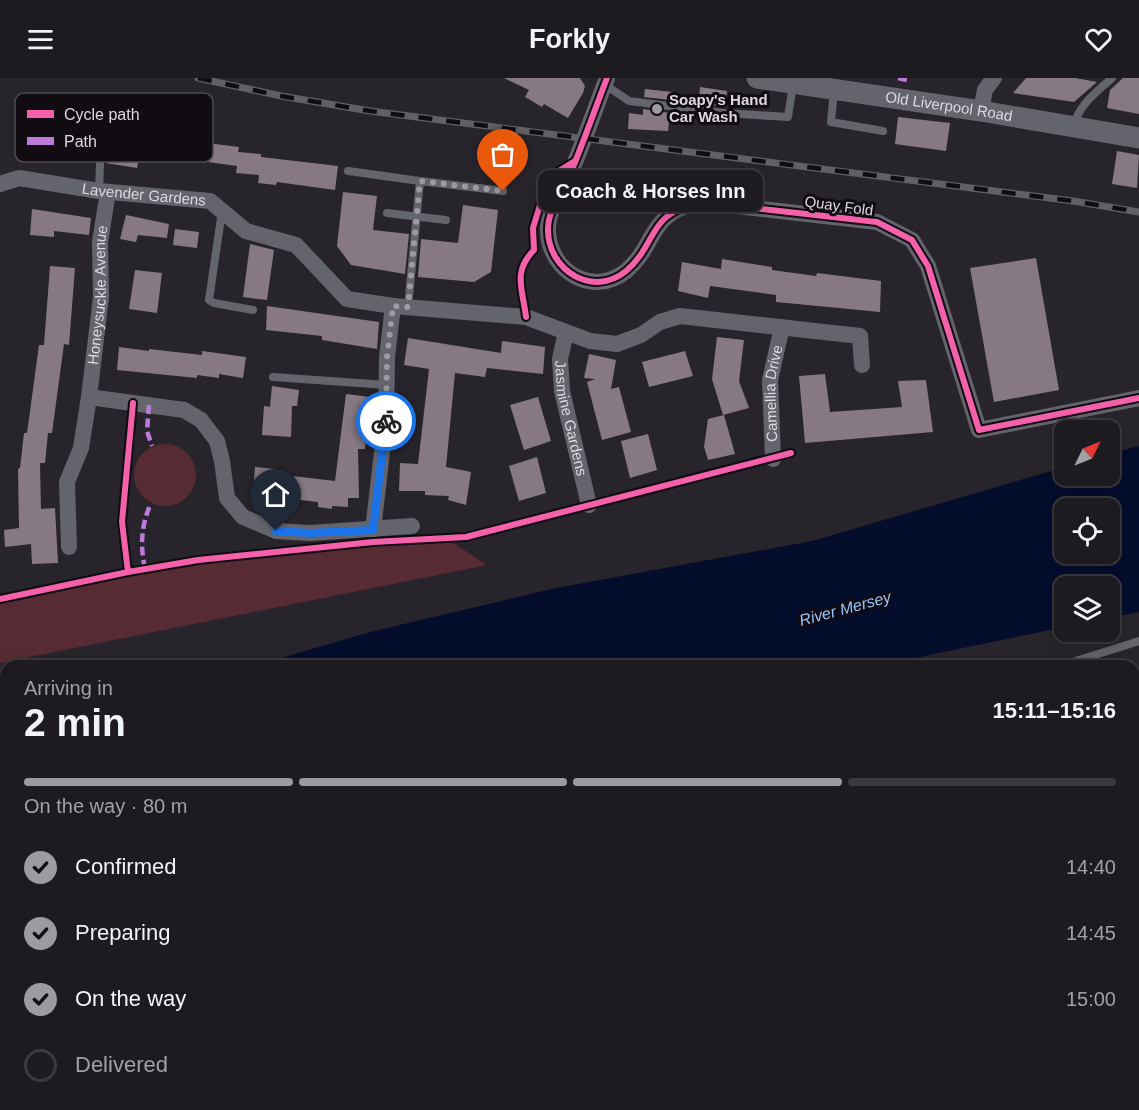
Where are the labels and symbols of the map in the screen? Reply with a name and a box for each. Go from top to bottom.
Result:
street label: Old Liverpool Road [884,88,1014,124]
place label: Soapy's Hand Car Wash [669,91,768,125]
legend [15,93,213,162]
marker: Soapy's Hand Car Wash [650,102,664,116]
text: Cycle path [64,106,140,123]
pin [477,129,528,191]
text: Path [64,133,97,150]
callout: Coach & Horses Inn [539,170,764,212]
street label: Lavender Gardens [81,179,207,209]
street label: Quay Fold [804,192,875,219]
street label: Honeysuckle Avenue [84,224,111,366]
street label: Camellia Drive [761,343,786,442]
street label: Jasmine Gardens [552,360,591,478]
courier [356,391,416,451]
north arrow [1054,420,1120,486]
pin [250,469,301,531]
water label: River Mersey [797,588,894,629]

